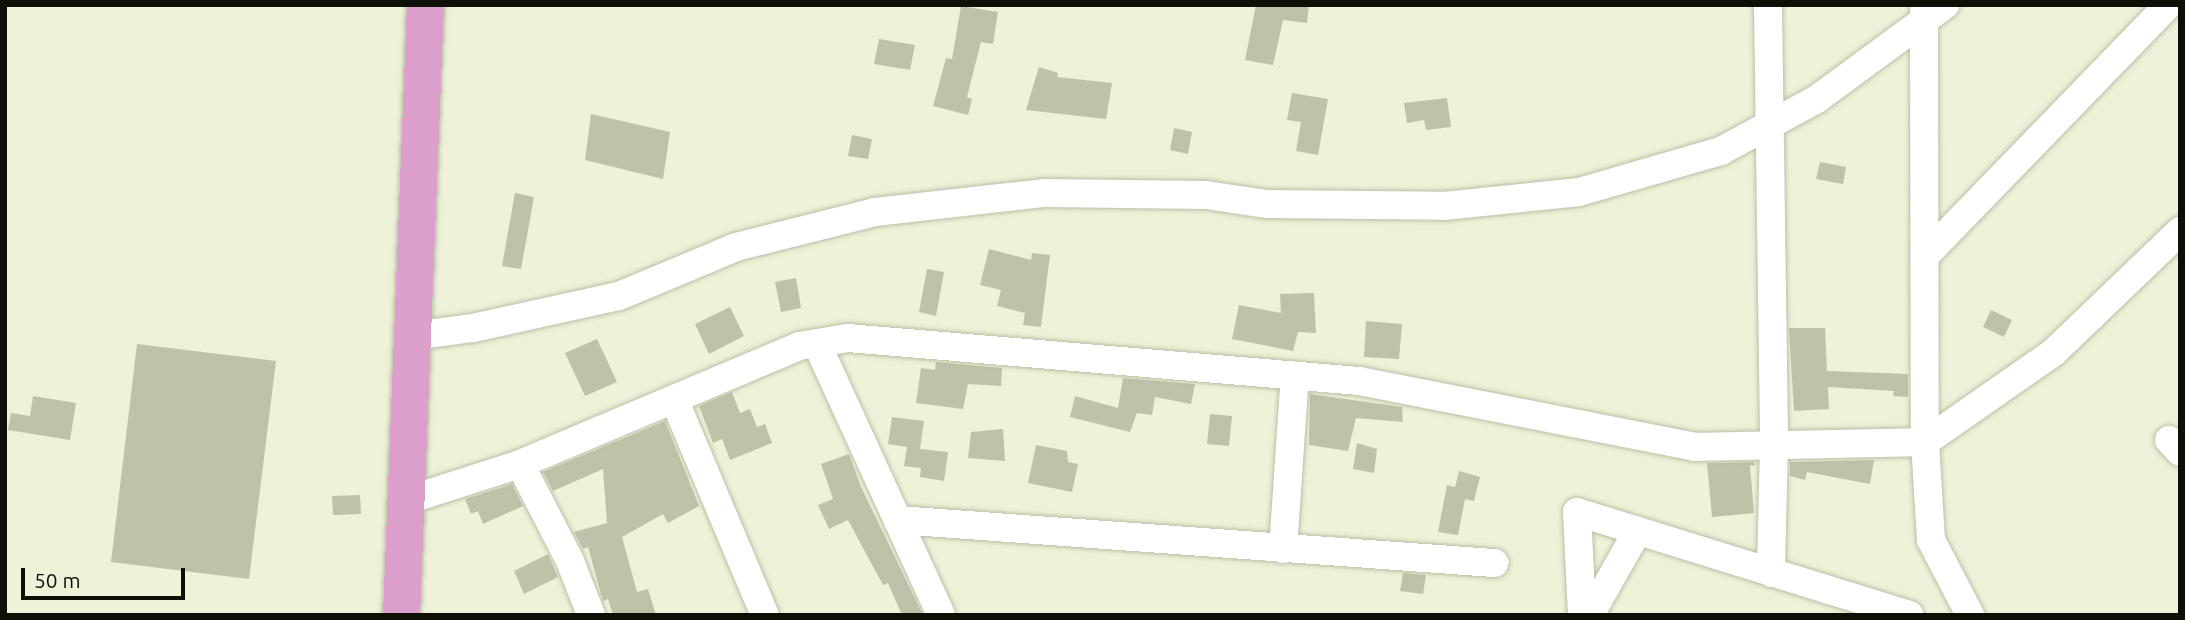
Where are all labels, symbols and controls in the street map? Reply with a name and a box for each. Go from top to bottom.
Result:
scale bar [24,554,189,598]
text: 50 m [34,568,81,592]

